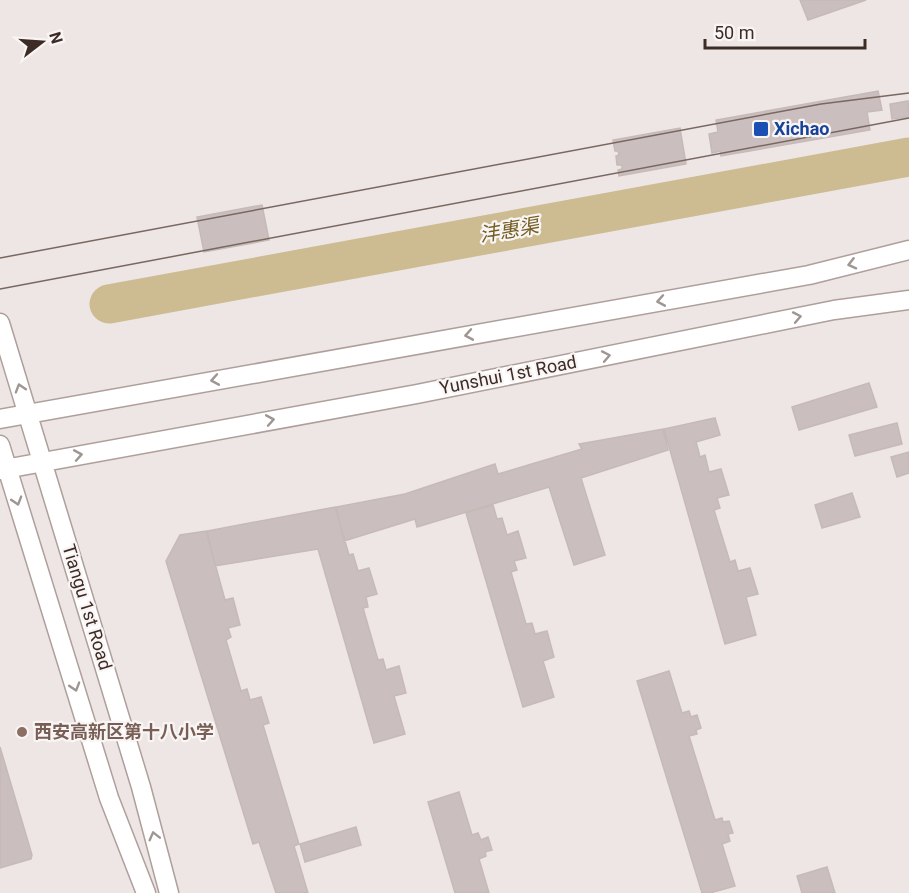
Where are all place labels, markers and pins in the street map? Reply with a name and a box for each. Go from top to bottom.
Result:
place label: Xichao [774,118,829,139]
marker: Xichao [752,120,770,138]
place label: 西安高新区第十八小学 [34,721,214,742]
marker: 西安高新区第十八小学 [15,725,29,739]

